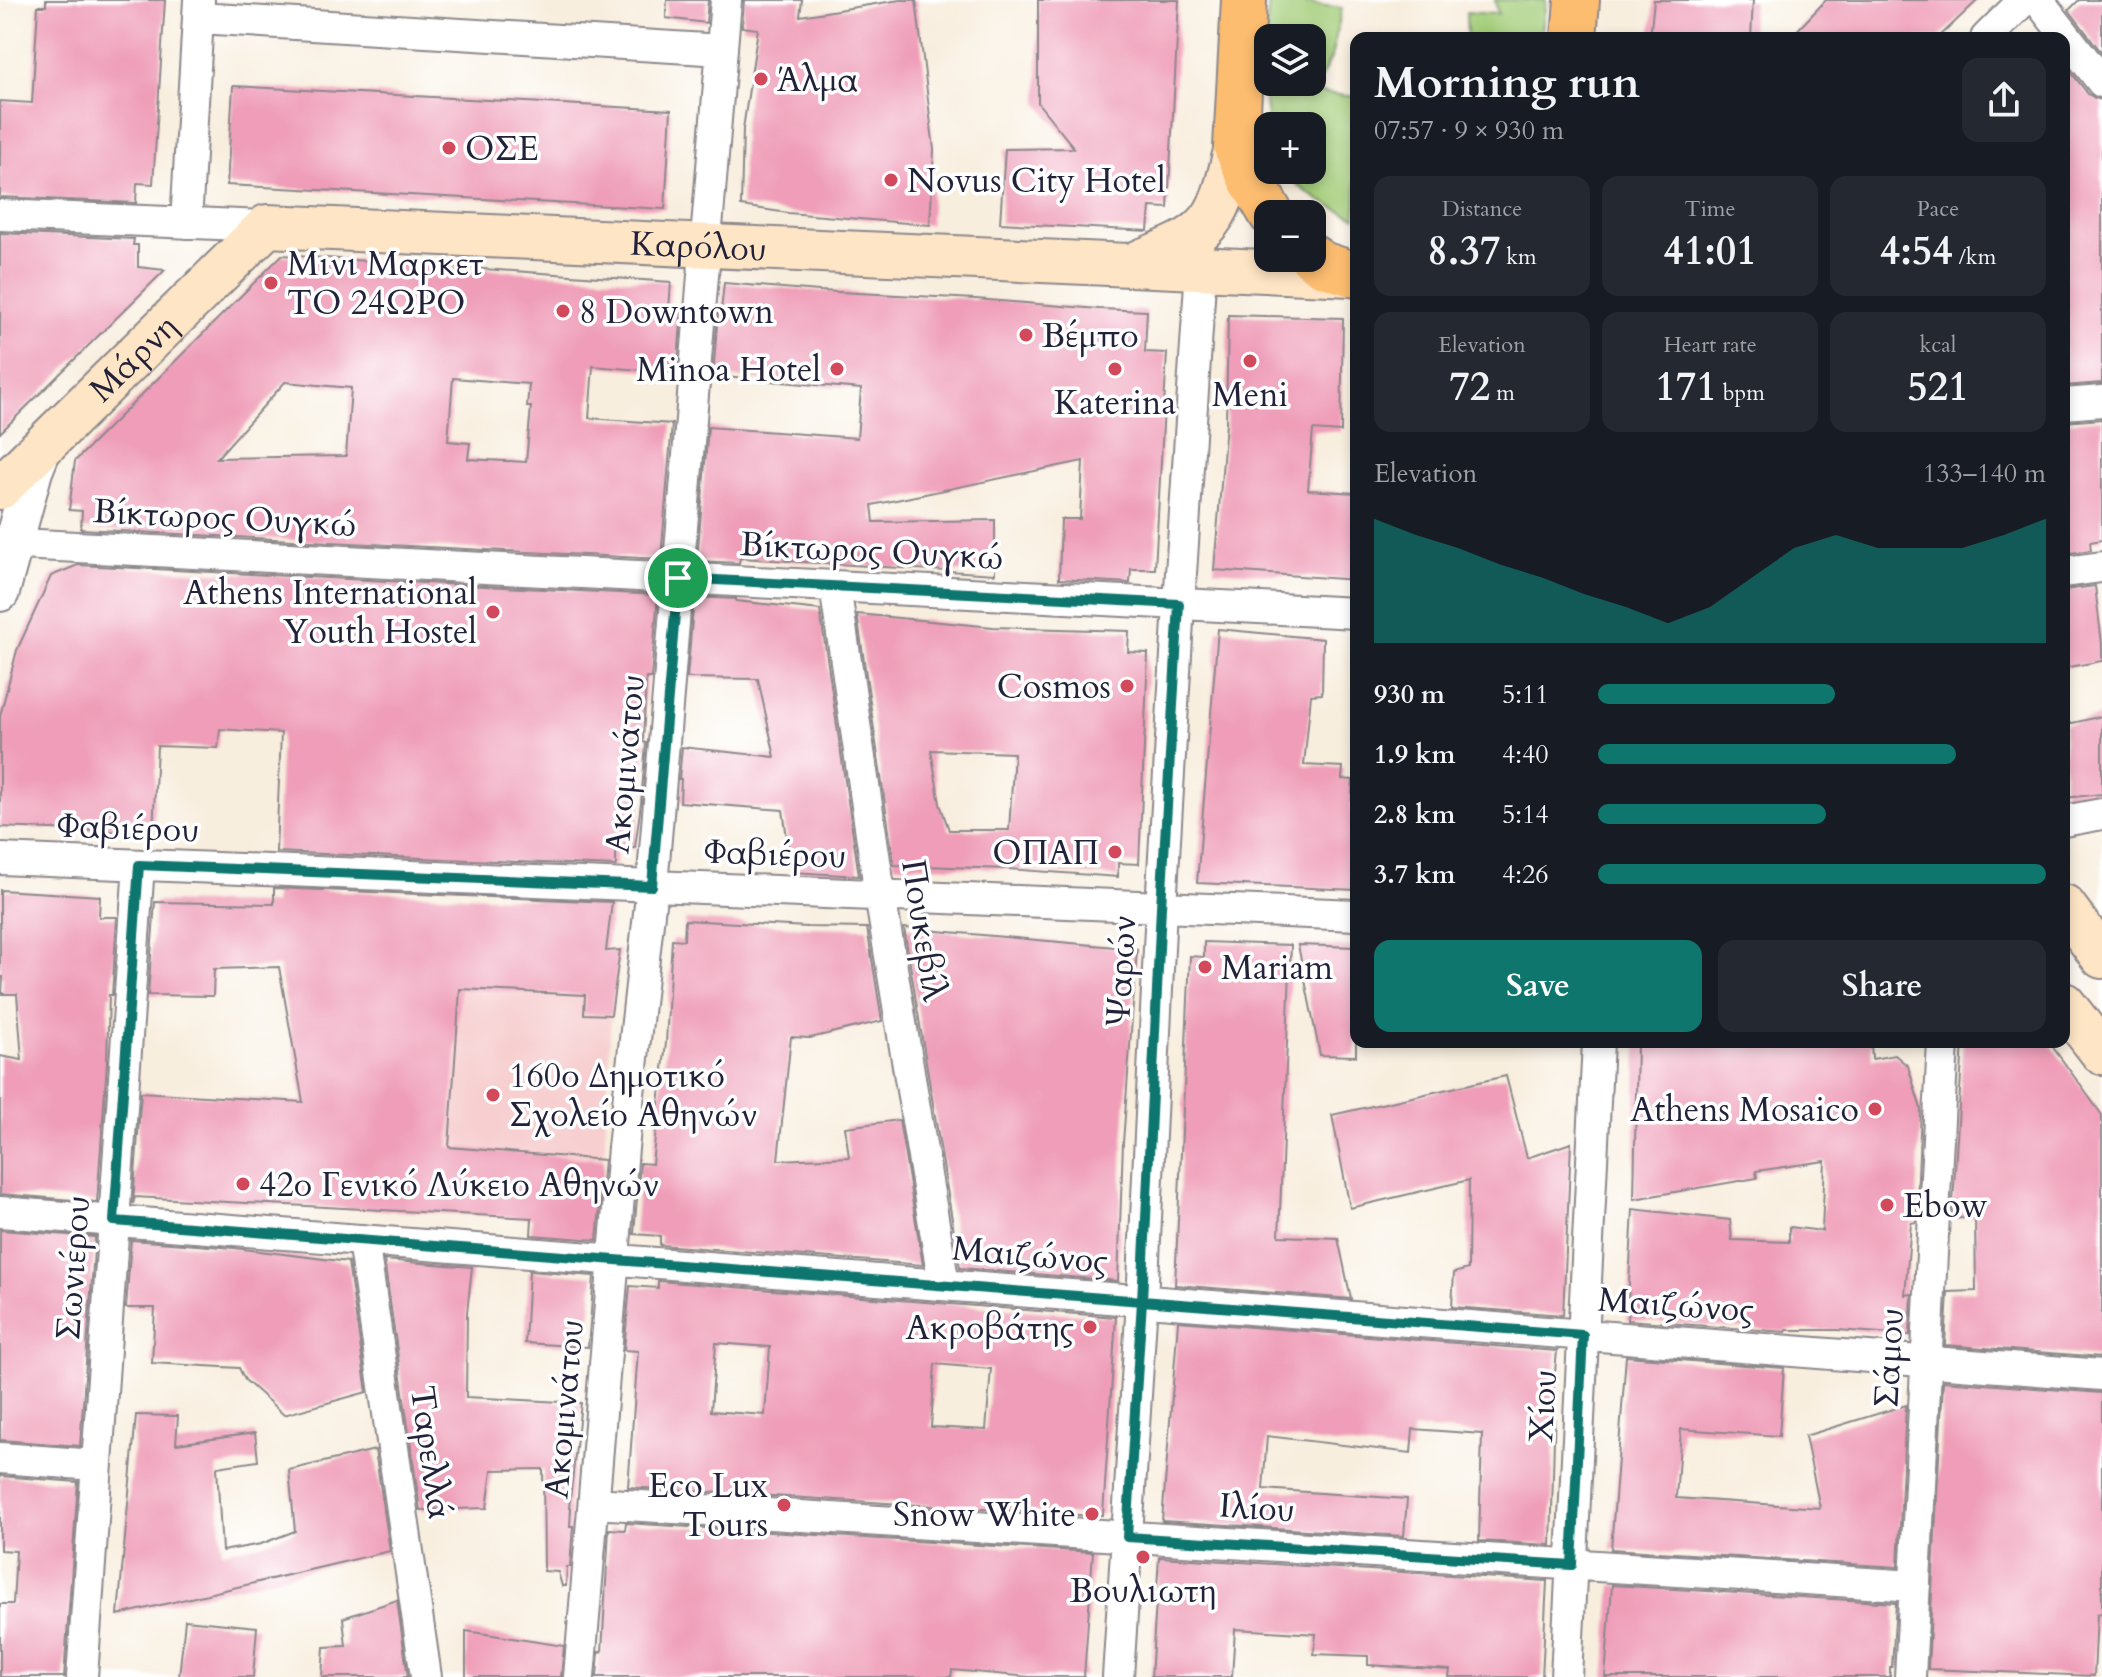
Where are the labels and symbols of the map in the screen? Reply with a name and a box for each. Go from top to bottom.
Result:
place label: Άλμα [777,57,858,103]
marker: Άλμα [752,70,770,88]
place label: ΟΣΕ [465,126,539,172]
marker: ΟΣΕ [440,139,458,157]
place label: Novus City Hotel [907,158,1166,204]
marker: Novus City Hotel [882,171,900,189]
street label: Καρόλου [629,220,768,273]
place label: Μινι Μαρκετ ΤΟ 24ΩΡΟ [287,241,484,326]
marker: Μινι Μαρκετ ΤΟ 24ΩΡΟ [262,274,280,292]
place label: 8 Downtown [579,289,774,335]
marker: 8 Downtown [554,302,572,320]
street label: Μάρνη [79,304,188,412]
place label: Βέμπο [1042,313,1139,359]
marker: Βέμπο [1017,326,1035,344]
place label: Minoa Hotel [636,347,821,393]
marker: Meni [1241,352,1259,370]
marker: Minoa Hotel [828,360,846,378]
marker: Katerina [1106,360,1124,378]
place label: Meni [1212,372,1288,418]
place label: Katerina [1054,380,1176,426]
street label: Βίκτωρος Ουγκώ [92,488,358,548]
street label: Βίκτωρος Ουγκώ [739,521,1005,581]
pin [644,544,712,612]
place label: Athens International Youth Hostel [183,570,477,655]
marker: Athens International Youth Hostel [484,603,502,621]
place label: Cosmos [997,664,1111,710]
street label: Ακομινάτου [594,673,656,856]
marker: Cosmos [1118,677,1136,695]
street label: Φαβιέρου [56,803,200,853]
street label: Φαβιέρου [703,829,847,879]
place label: ΟΠΑΠ [992,830,1099,876]
marker: ΟΠΑΠ [1106,843,1124,861]
street label: Πουκεβίλ [890,856,958,1005]
street label: Ψαρών [1095,914,1147,1028]
place label: Mariam [1221,945,1333,991]
marker: Mariam [1196,958,1214,976]
place label: 160ο Δημοτικό Σχολείο Αθηνών [509,1053,757,1138]
marker: 160ο Δημοτικό Σχολείο Αθηνών [484,1086,502,1104]
place label: Athens Mosaico [1630,1087,1859,1133]
marker: Athens Mosaico [1866,1100,1884,1118]
place label: 42ο Γενικό Λύκειο Αθηνών [259,1162,659,1208]
marker: 42ο Γενικό Λύκειο Αθηνών [234,1175,252,1193]
place label: Ebow [1903,1183,1988,1229]
street label: Σωνιέρου [45,1194,101,1342]
marker: Ebow [1878,1196,1896,1214]
street label: Μαιζώνος [950,1225,1110,1285]
street label: Μαιζώνος [1596,1277,1755,1333]
place label: Ακροβάτης [906,1305,1074,1351]
street label: Σάμου [1863,1307,1915,1409]
street label: Ακομινάτου [533,1318,595,1501]
marker: Ακροβάτης [1081,1318,1099,1336]
street label: Χίου [1518,1369,1568,1443]
street label: Ταρελλά [399,1383,463,1523]
place label: Eco Lux Tours [648,1463,768,1548]
street label: Ιλίου [1218,1482,1296,1534]
place label: Snow White [893,1492,1076,1538]
marker: Eco Lux Tours [775,1496,793,1514]
marker: Snow White [1083,1505,1101,1523]
marker: Βουλιωτη [1134,1548,1152,1566]
place label: Βουλιωτη [1070,1568,1216,1614]

